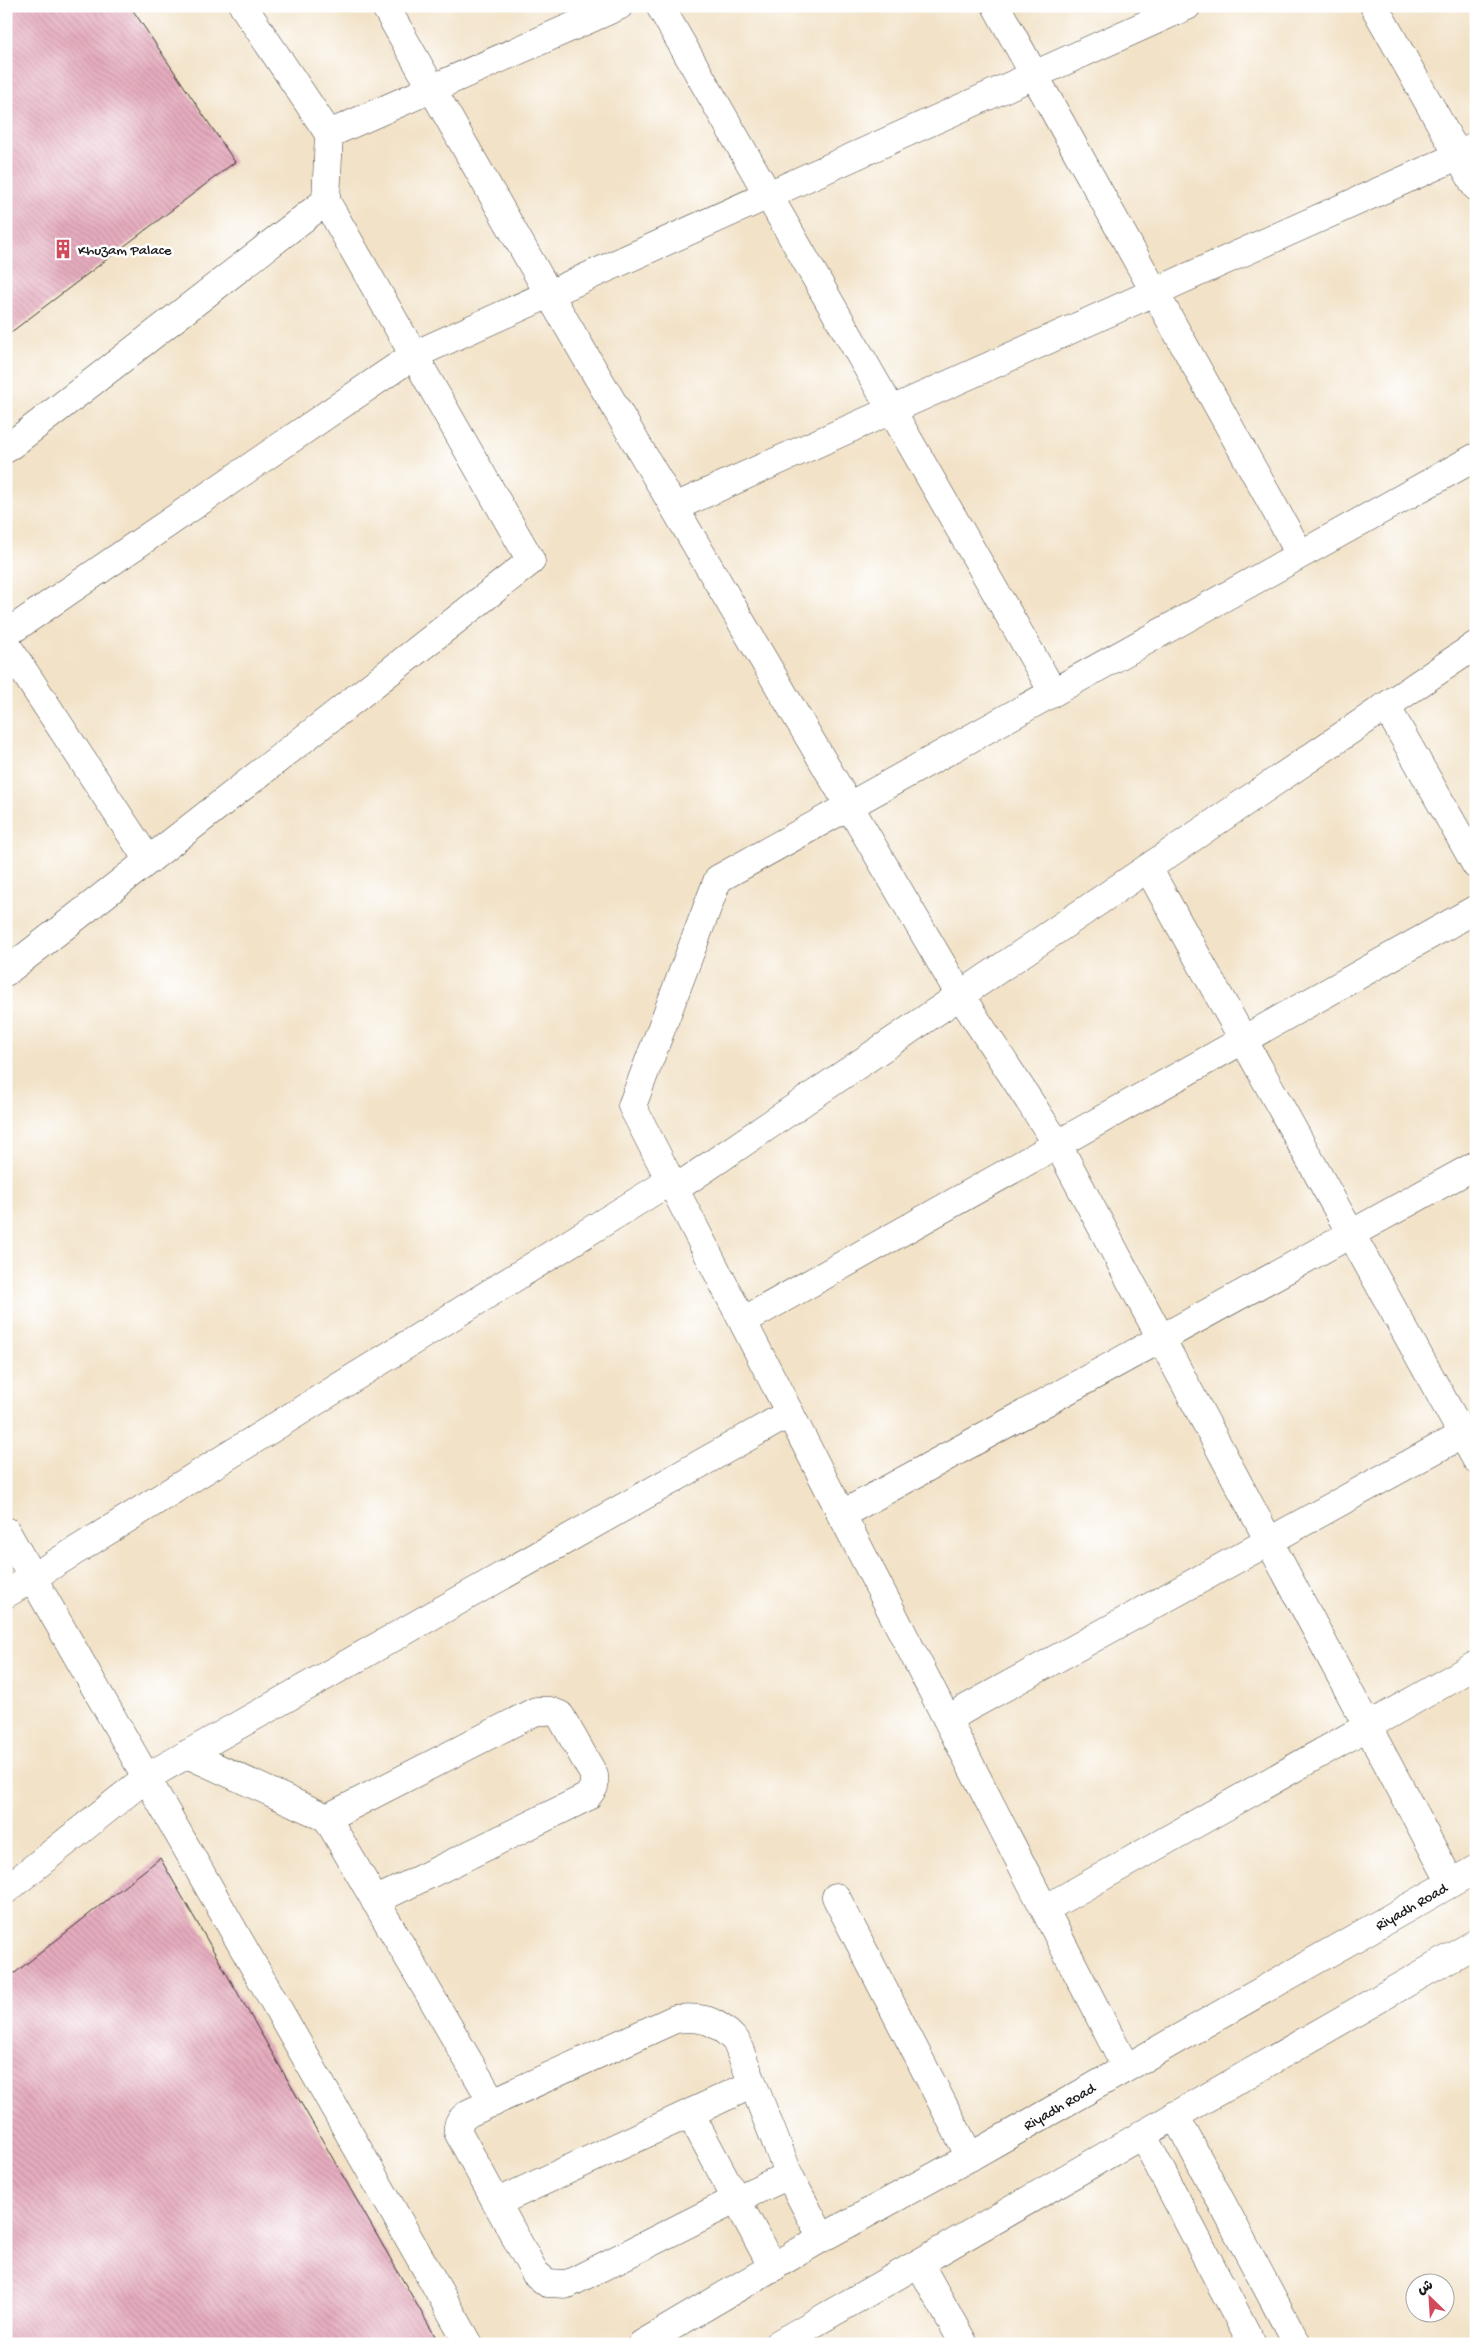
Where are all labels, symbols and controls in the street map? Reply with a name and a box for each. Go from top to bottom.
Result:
building icon: Khuzam Palace [52,238,74,260]
place label: Khuzam Palace [78,242,172,260]
street label: Riyadh Road [1373,1879,1452,1936]
street label: Riyadh Road [1021,2079,1100,2136]
north arrow [1404,2272,1454,2322]
text: ش [1415,2278,1436,2299]

